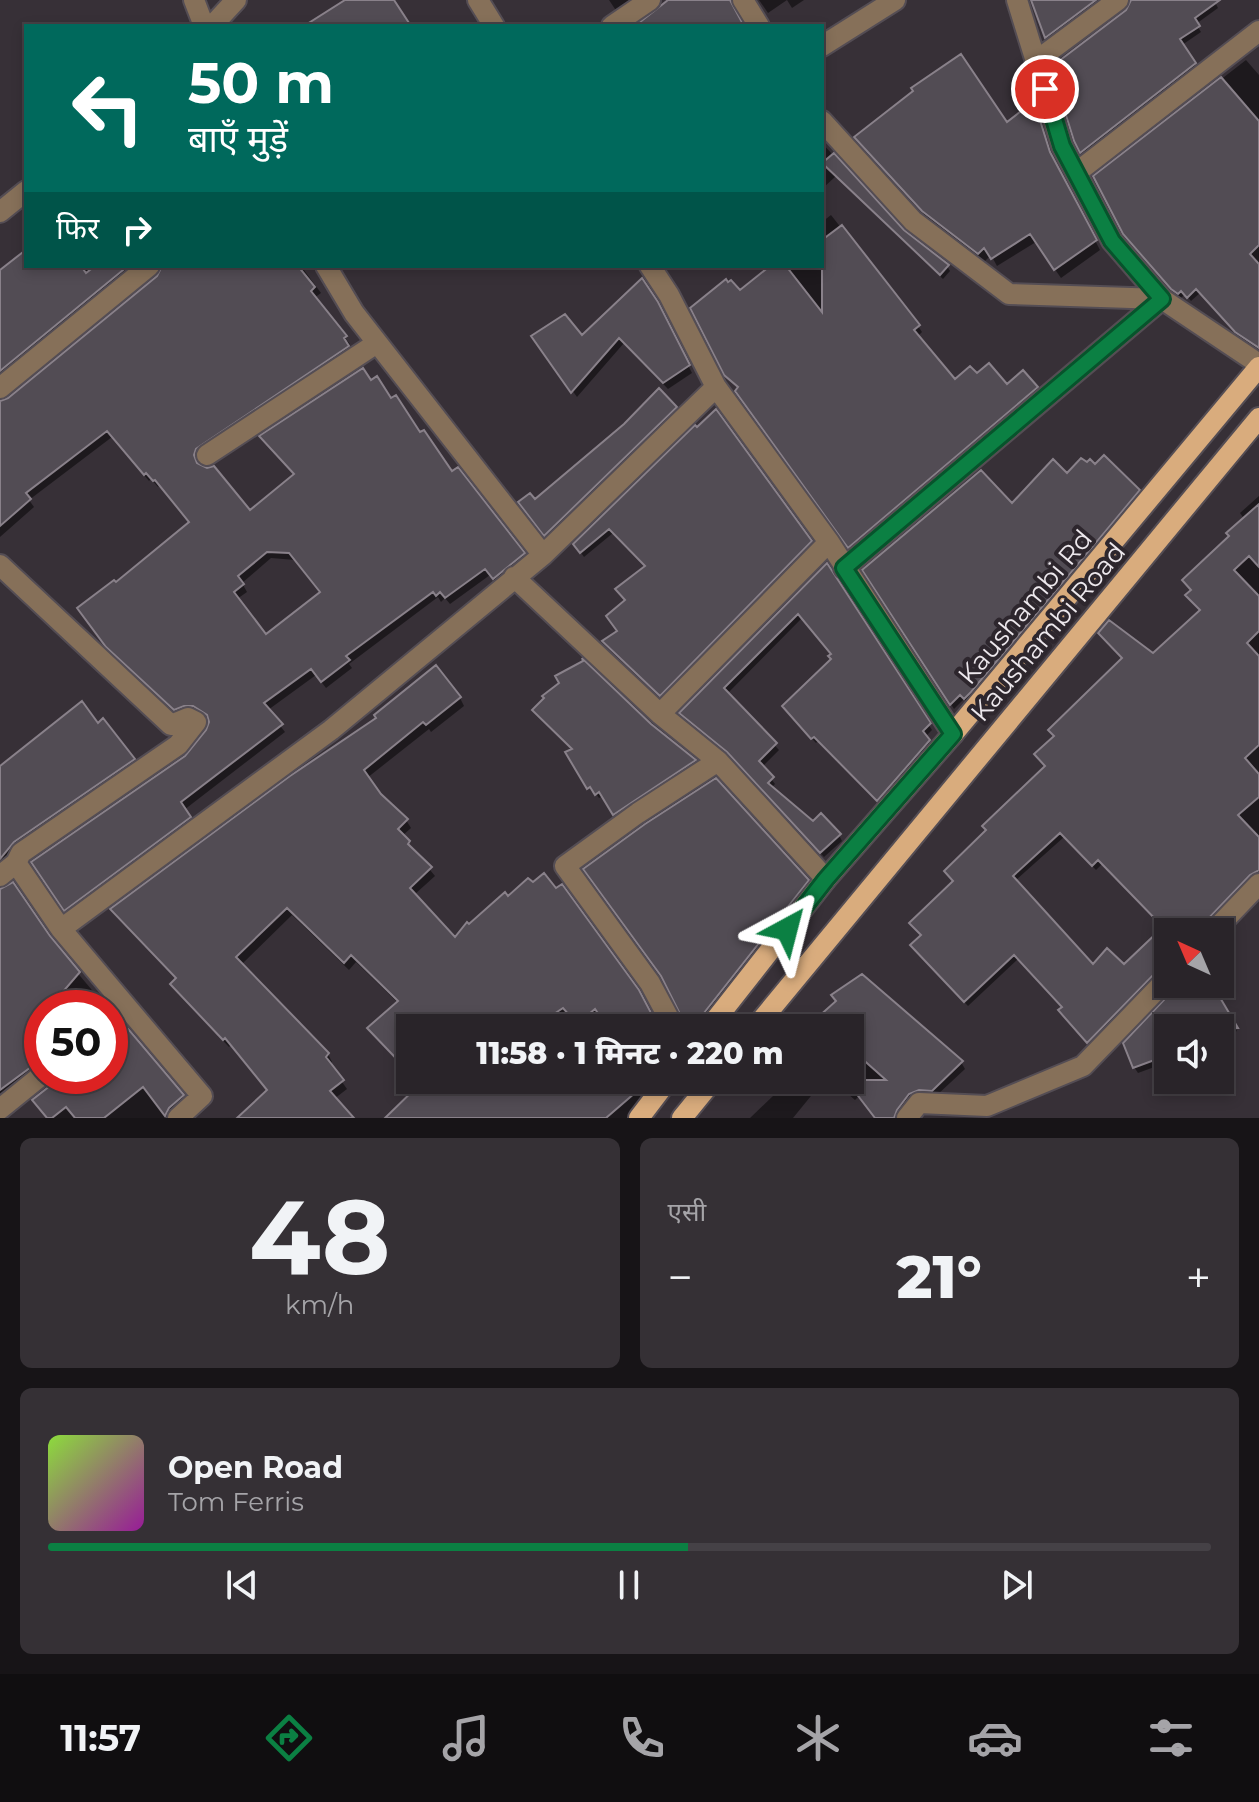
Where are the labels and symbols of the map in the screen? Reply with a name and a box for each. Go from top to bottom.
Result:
pin [1011,55,1079,123]
street label: Kaushambi Rd [951,523,1099,691]
street label: Kaushambi Road [964,536,1132,728]
position arrow [745,887,829,971]
north arrow [1154,918,1234,998]
speed limit sign: 50 [24,990,128,1094]

